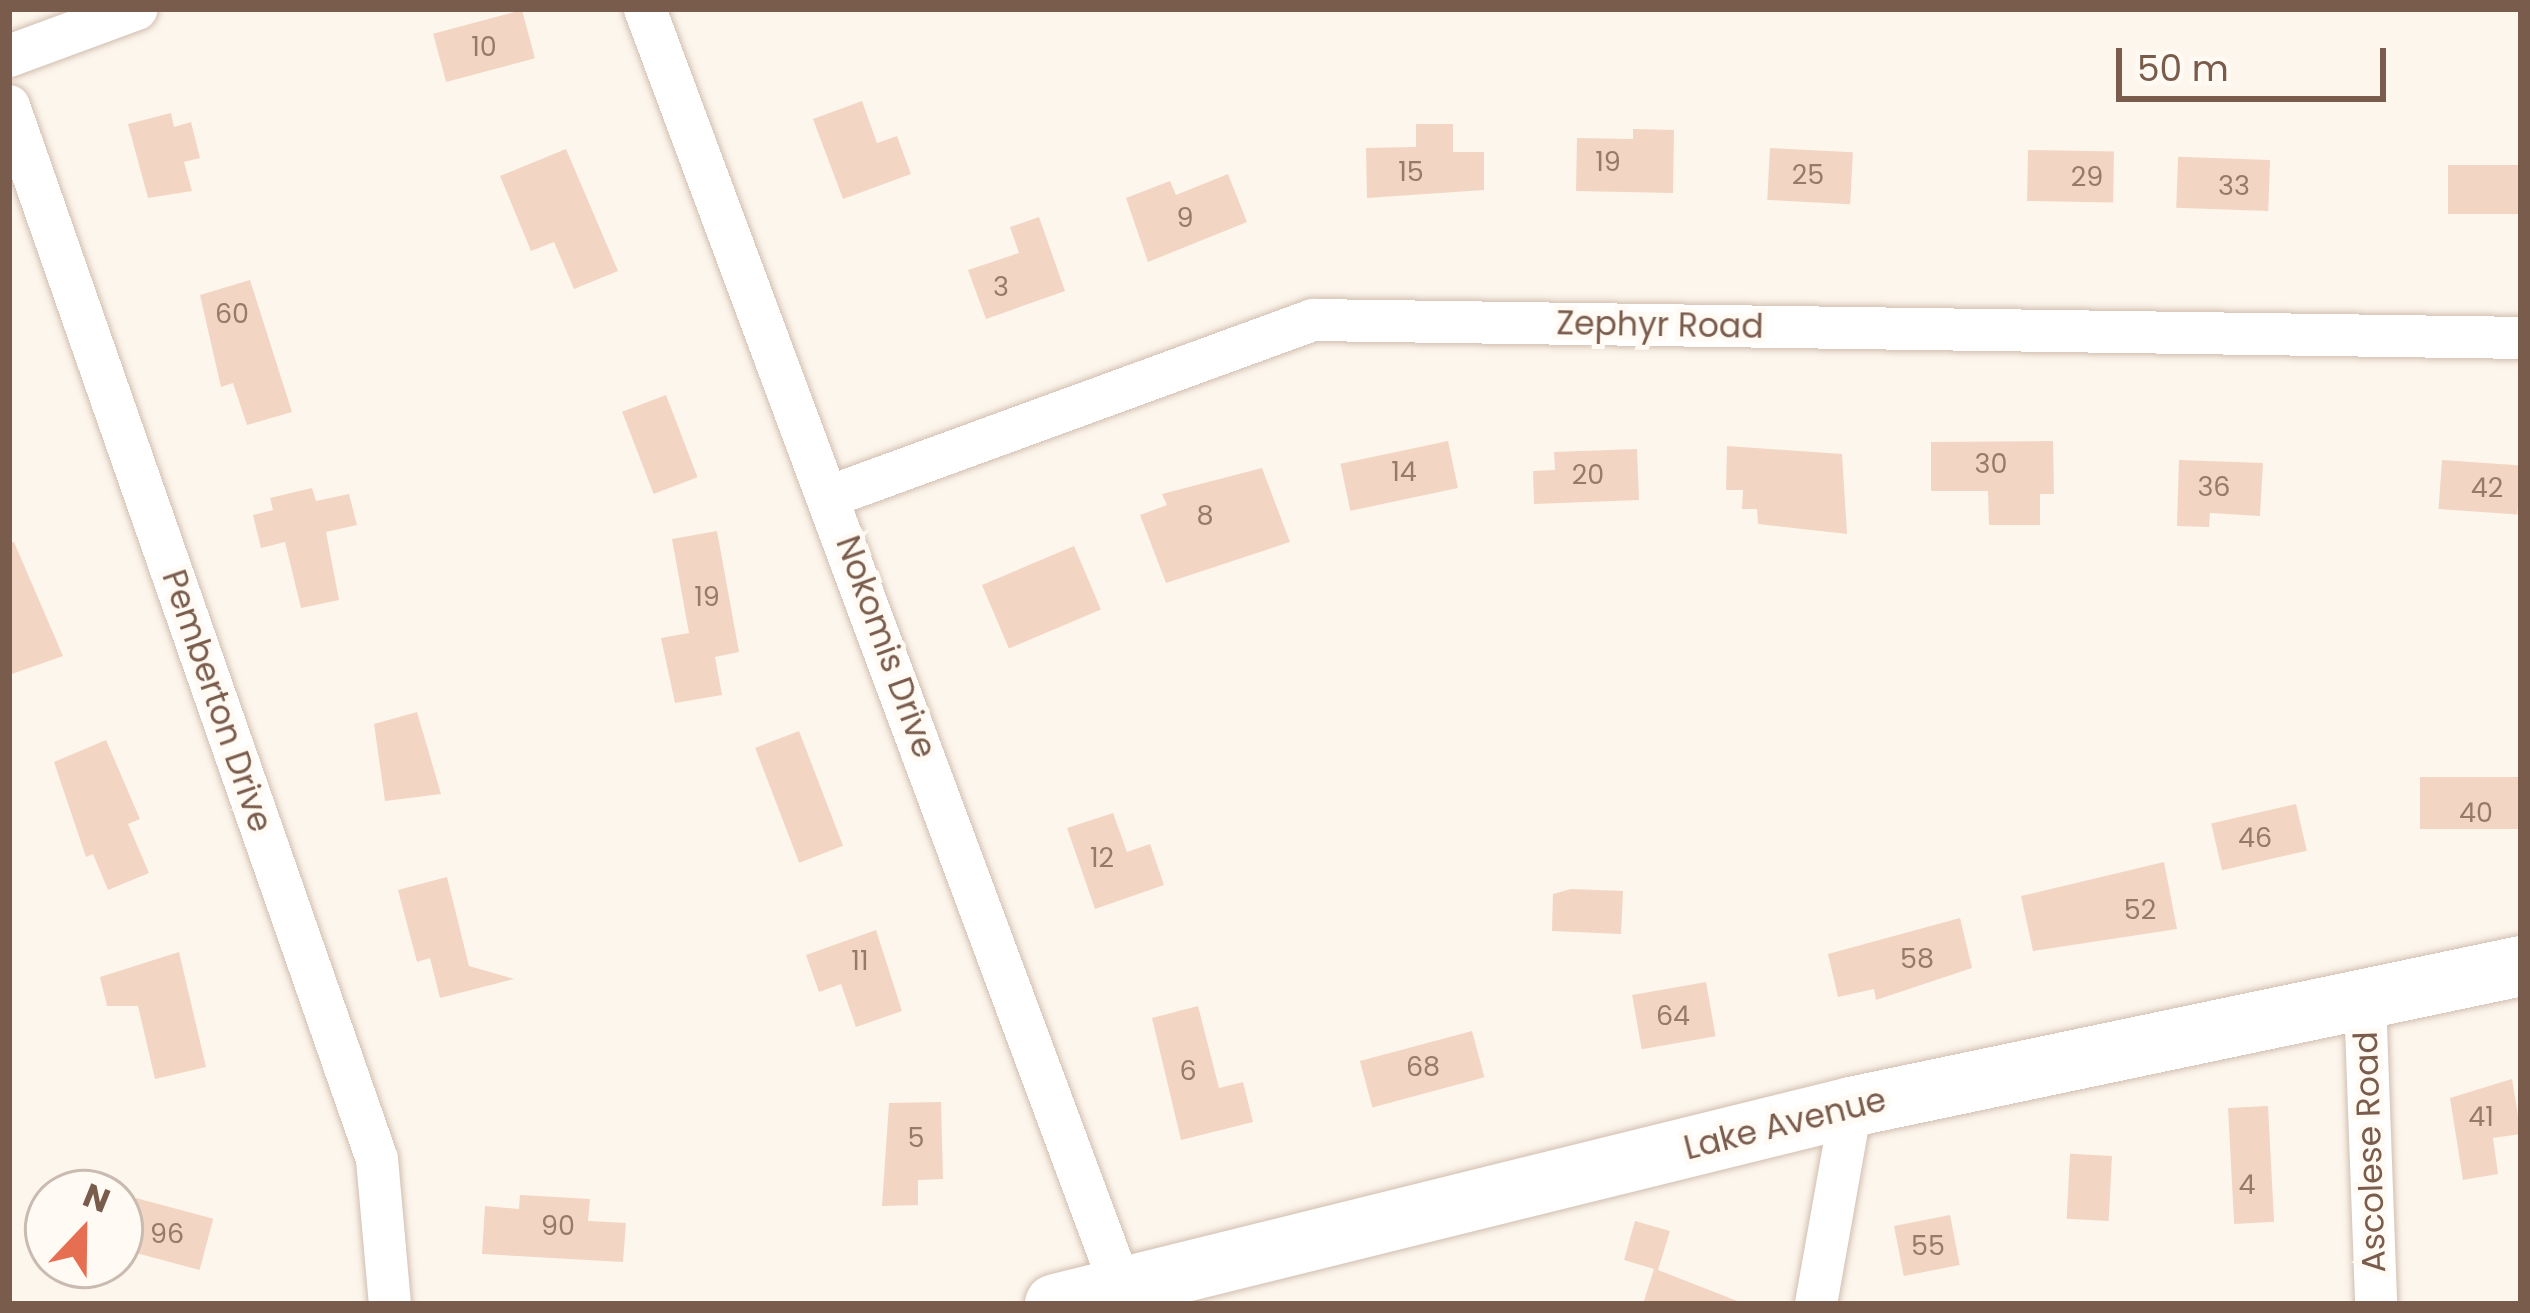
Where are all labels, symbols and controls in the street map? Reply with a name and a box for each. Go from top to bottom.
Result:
scale bar [2122,24,2392,98]
house number: 10 [471,31,497,63]
text: 50 m [2137,43,2229,94]
house number: 19 [1595,146,1621,178]
house number: 15 [1398,156,1424,188]
house number: 25 [1792,159,1824,191]
house number: 29 [2071,161,2103,193]
house number: 33 [2218,170,2250,202]
house number: 9 [1176,202,1194,234]
house number: 3 [993,271,1009,303]
house number: 60 [215,298,249,330]
street label: Zephyr Road [1556,303,1764,347]
house number: 30 [1975,448,2007,480]
house number: 14 [1391,456,1417,488]
house number: 20 [1572,459,1604,491]
house number: 36 [2197,471,2231,503]
house number: 42 [2471,472,2503,504]
house number: 8 [1196,500,1214,532]
street label: Nokomis Drive [827,531,945,763]
street label: Pemberton Drive [154,565,280,837]
house number: 19 [694,581,720,613]
house number: 40 [2459,797,2493,829]
house number: 46 [2238,822,2272,854]
house number: 12 [1090,842,1114,874]
house number: 52 [2124,894,2156,926]
house number: 58 [1900,943,1934,975]
house number: 11 [851,945,869,977]
house number: 64 [1656,1000,1690,1032]
street label: Ascolese Road [2346,1031,2394,1273]
house number: 68 [1406,1051,1440,1083]
house number: 6 [1179,1055,1197,1087]
street label: Lake Avenue [1680,1080,1890,1168]
house number: 41 [2468,1101,2494,1133]
house number: 5 [908,1122,924,1154]
north arrow [24,1169,144,1289]
house number: 4 [2239,1169,2255,1201]
text: N [76,1171,117,1224]
house number: 90 [541,1210,575,1242]
house number: 96 [150,1218,184,1250]
house number: 55 [1911,1230,1945,1262]

